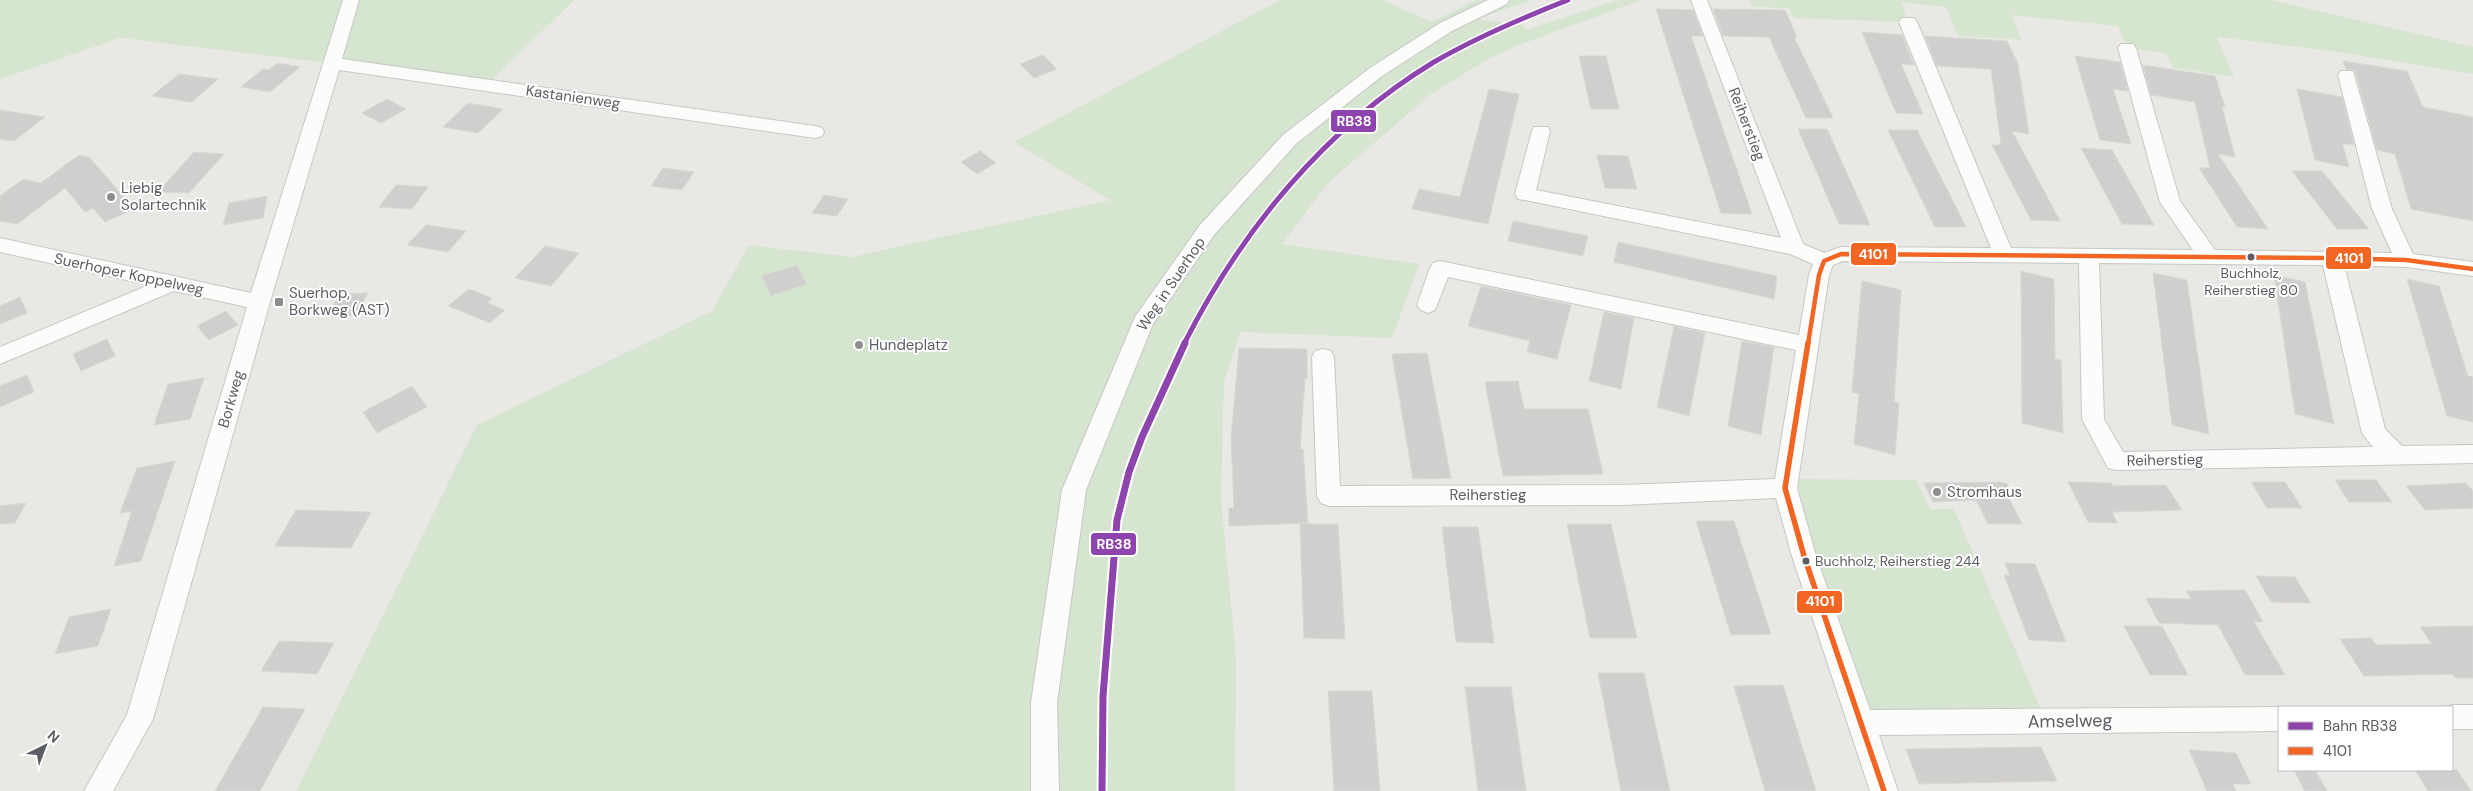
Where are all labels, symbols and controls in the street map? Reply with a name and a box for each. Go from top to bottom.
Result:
street label: Kastanienweg [524,80,622,114]
street label: Reiherstieg [1724,85,1770,163]
line badge: RB38 [1330,109,1377,133]
text: RB38 [1336,112,1372,130]
place label: Liebig Solartechnik [121,178,207,215]
marker: Liebig Solartechnik [105,191,117,203]
street label: Weg in Suerhop [1132,233,1210,335]
line badge: 4101 [1850,242,1897,266]
text: 4101 [1858,245,1888,263]
line badge: 4101 [2325,246,2372,270]
street label: Suerhoper Koppelweg [53,248,205,300]
text: 4101 [2334,249,2364,267]
marker: Buchholz, Reiherstieg 80 [2246,252,2256,262]
place label: Buchholz, Reiherstieg 80 [2204,264,2298,299]
place label: Suerhop, Borkweg (AST) [289,283,390,320]
marker: Suerhop, Borkweg (AST) [273,296,285,308]
place label: Hundeplatz [869,335,948,355]
marker: Hundeplatz [853,339,865,351]
street label: Borkweg [213,368,249,430]
street label: Reiherstieg [2126,449,2204,471]
place label: Stromhaus [1947,482,2022,502]
street label: Reiherstieg [1450,485,1526,505]
marker: Stromhaus [1931,486,1943,498]
line badge: RB38 [1090,532,1137,556]
text: RB38 [1096,535,1132,553]
place label: Buchholz, Reiherstieg 244 [1815,552,1980,570]
marker: Buchholz, Reiherstieg 244 [1801,556,1811,566]
line badge: 4101 [1796,590,1843,614]
text: 4101 [1805,592,1835,610]
legend [2278,706,2453,771]
street label: Amselweg [2027,708,2113,734]
text: Bahn RB38 [2323,716,2397,736]
north arrow [20,721,70,771]
text: N [44,726,64,746]
text: 4101 [2323,741,2352,761]

